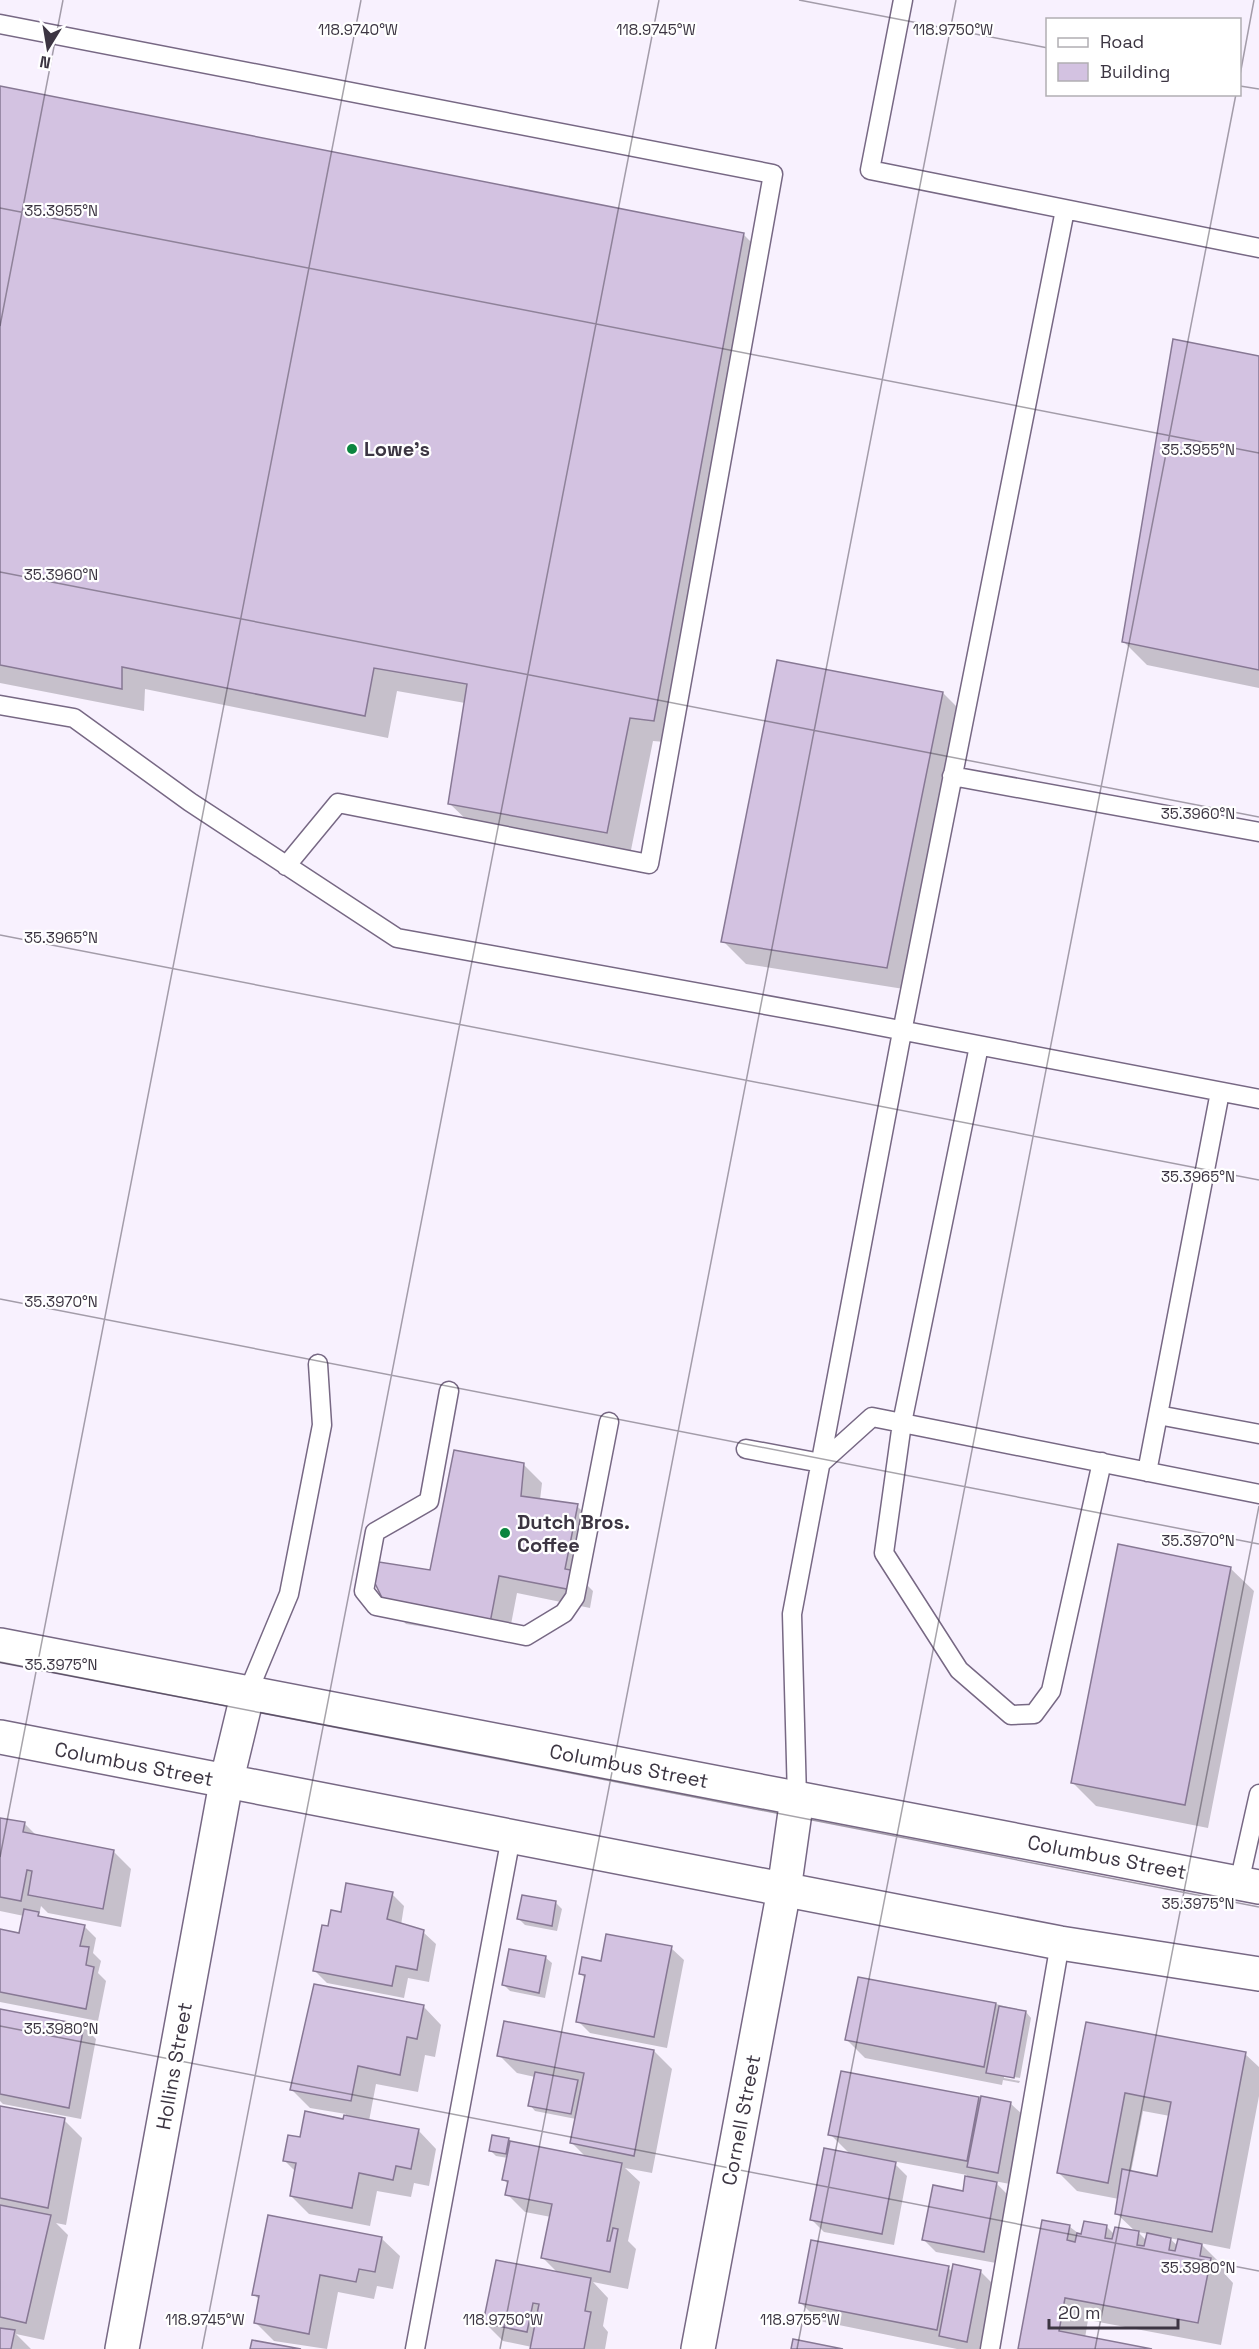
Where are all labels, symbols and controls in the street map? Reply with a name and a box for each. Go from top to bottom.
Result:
north arrow [18,18,78,78]
legend [1046,18,1241,96]
text: 118.9740°W [318,20,398,39]
text: 118.9745°W [616,20,696,39]
text: 118.9750°W [913,20,993,39]
text: Road [1100,30,1144,53]
text: N [38,51,53,74]
text: Building [1100,60,1170,83]
text: 35.3955°N [24,201,98,220]
place label: Lowe's [364,436,430,462]
text: 35.3955°N [1161,440,1235,459]
marker: Lowe's [345,442,359,456]
text: 35.3960°N [24,565,98,584]
text: 35.3960°N [1161,804,1235,823]
text: 35.3965°N [24,928,98,947]
text: 35.3965°N [1161,1167,1235,1186]
text: 35.3970°N [24,1292,98,1311]
place label: Dutch Bros. Coffee [517,1509,630,1558]
marker: Dutch Bros. Coffee [498,1526,512,1540]
text: 35.3970°N [1161,1531,1235,1550]
text: 35.3975°N [25,1655,97,1674]
street label: Columbus Street [52,1736,216,1792]
street label: Columbus Street [547,1738,711,1794]
street label: Columbus Street [1025,1829,1189,1885]
text: 35.3975°N [1162,1894,1234,1913]
street label: Hollins Street [150,2000,198,2132]
text: 35.3980°N [24,2019,98,2038]
street label: Cornell Street [716,2052,766,2188]
text: 35.3980°N [1161,2258,1235,2277]
scale bar [1049,2292,1178,2330]
text: 20 m [1058,2301,1101,2324]
text: 118.9745°W [165,2310,245,2329]
text: 118.9750°W [463,2310,543,2329]
text: 118.9755°W [760,2310,840,2329]

